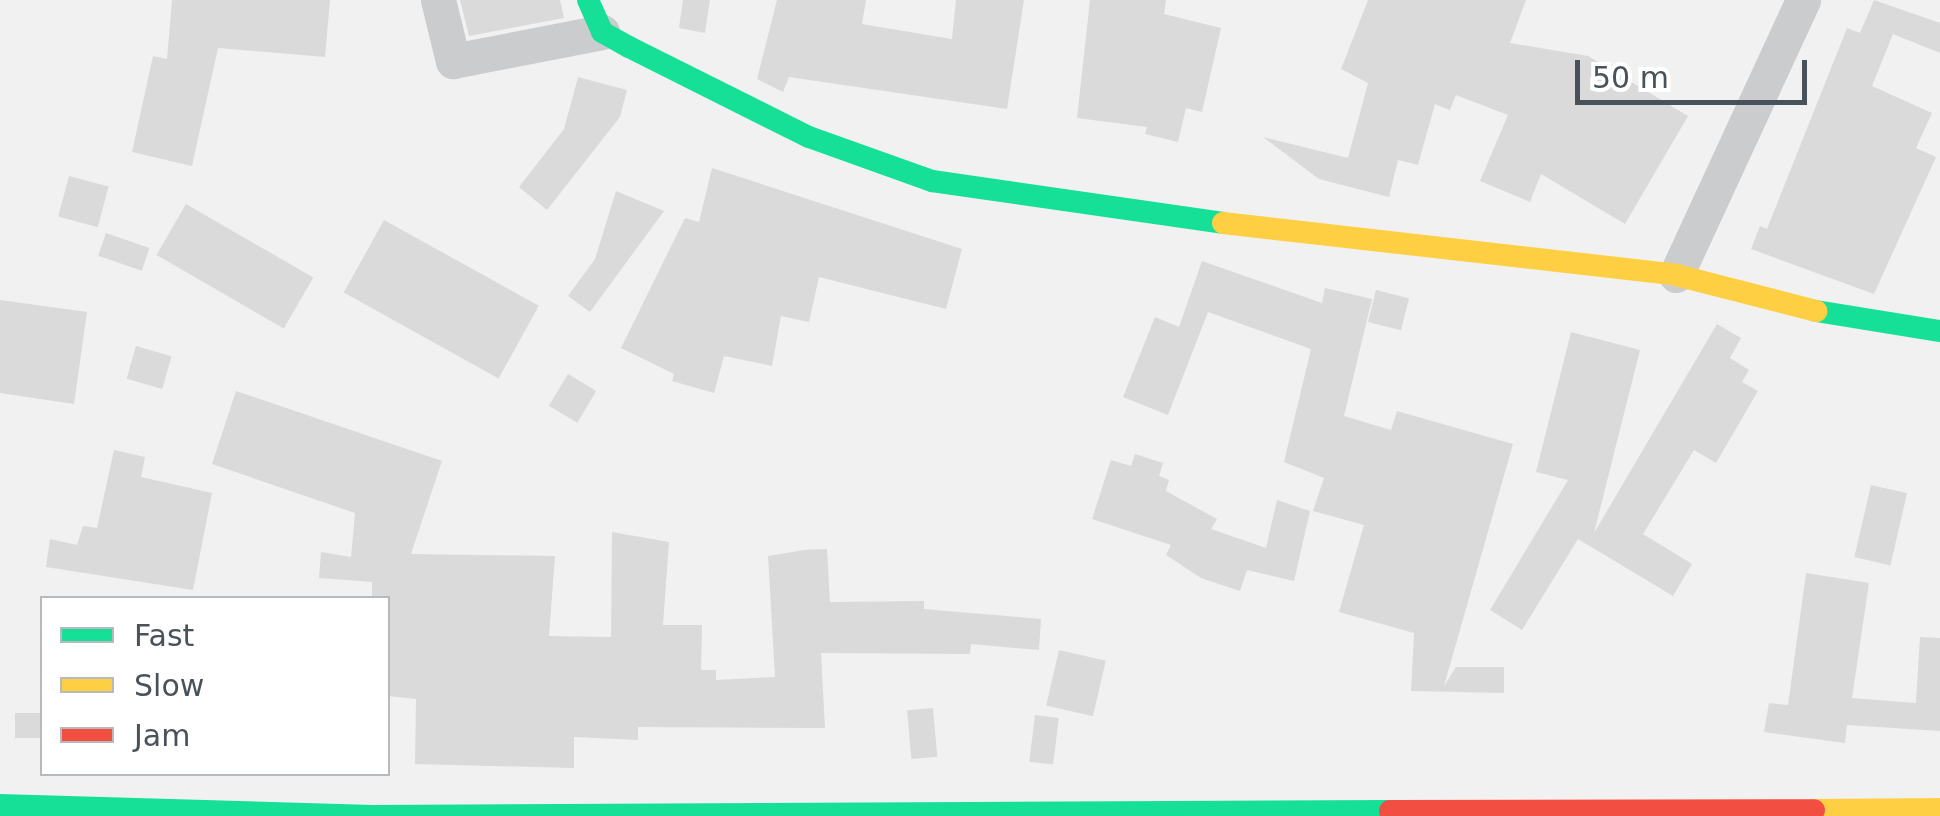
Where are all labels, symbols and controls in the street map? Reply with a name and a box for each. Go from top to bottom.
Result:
scale bar [1580,40,1812,102]
text: 50 m [1592,60,1669,95]
legend [40,596,390,776]
text: Fast [134,618,194,653]
text: Slow [134,668,204,703]
text: Jam [134,718,190,753]

